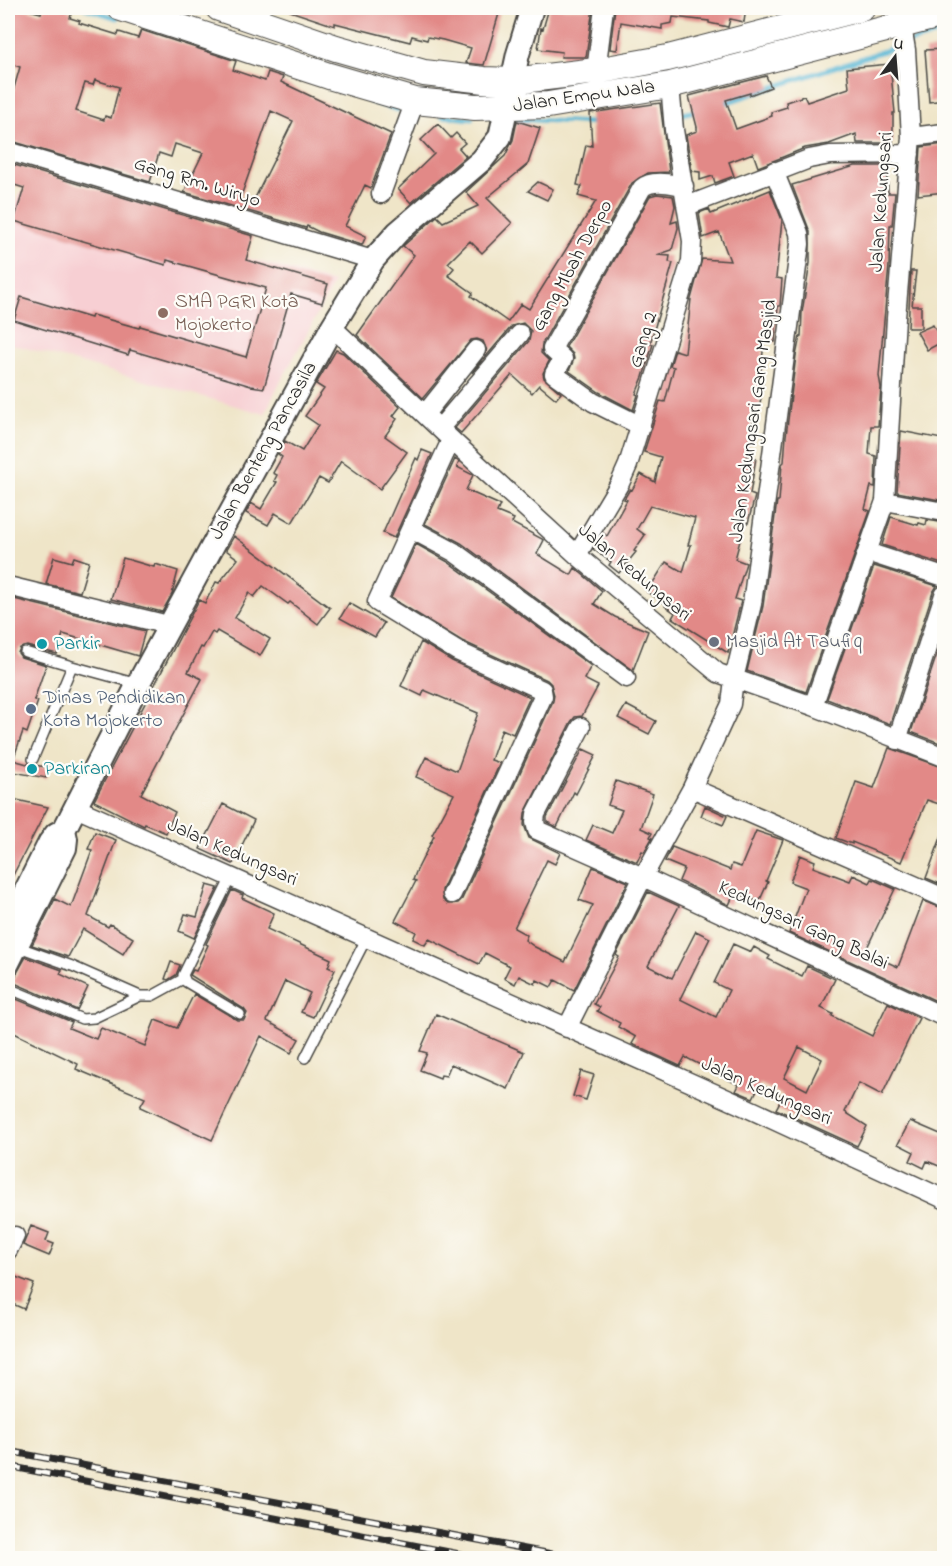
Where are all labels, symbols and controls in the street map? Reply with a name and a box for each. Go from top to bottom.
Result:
north arrow [865,27,925,87]
text: U [890,32,907,57]
street label: Jalan Empu Nala [511,73,657,121]
street label: Jalan Kedungsari [863,131,902,273]
street label: Gang Rm. Wiryo [130,150,264,217]
street label: Gang Mbah Derpo [525,195,622,338]
place label: SMA PGRI Kota Mojokerto [175,288,299,340]
street label: Jalan Kedungsari Gang Masjid [723,298,786,544]
marker: SMA PGRI Kota Mojokerto [156,306,170,320]
street label: Gang 2 [622,308,667,372]
street label: Jalan Benteng Pancasila [203,356,326,546]
street label: Jalan Kedungsari [570,517,697,630]
place label: Masjid At Taufiq [726,628,862,657]
place label: Parkir [54,630,101,659]
marker: Masjid At Taufiq [707,635,721,649]
marker: Parkir [35,637,49,651]
place label: Dinas Pendidikan Kota Mojokerto [42,684,186,736]
marker: Dinas Pendidikan Kota Mojokerto [24,702,38,716]
place label: Parkiran [44,755,111,784]
marker: Parkiran [25,762,39,776]
street label: Jalan Kedungsari [162,811,302,896]
street label: Kedungsari Gang Balai [713,874,893,979]
street label: Jalan Kedungsari [696,1050,836,1135]

